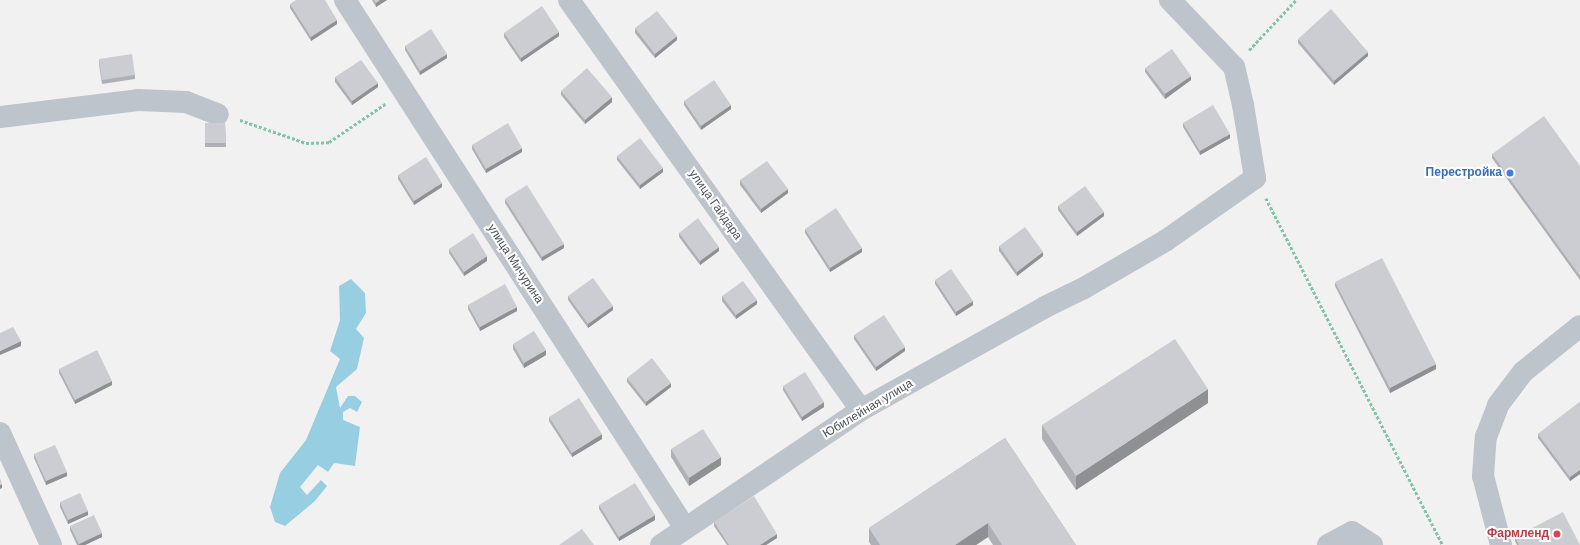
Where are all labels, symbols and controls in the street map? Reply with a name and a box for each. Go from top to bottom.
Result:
place label: Перестройка [1426,166,1502,180]
street label: улица Гайдара [685,167,745,243]
marker: Перестройка [1505,168,1515,178]
street label: улица Мичурина [484,222,546,306]
street label: Юбилейная улица [820,377,916,441]
place label: Фармленд [1487,527,1549,541]
marker: Фармленд [1552,529,1562,539]

